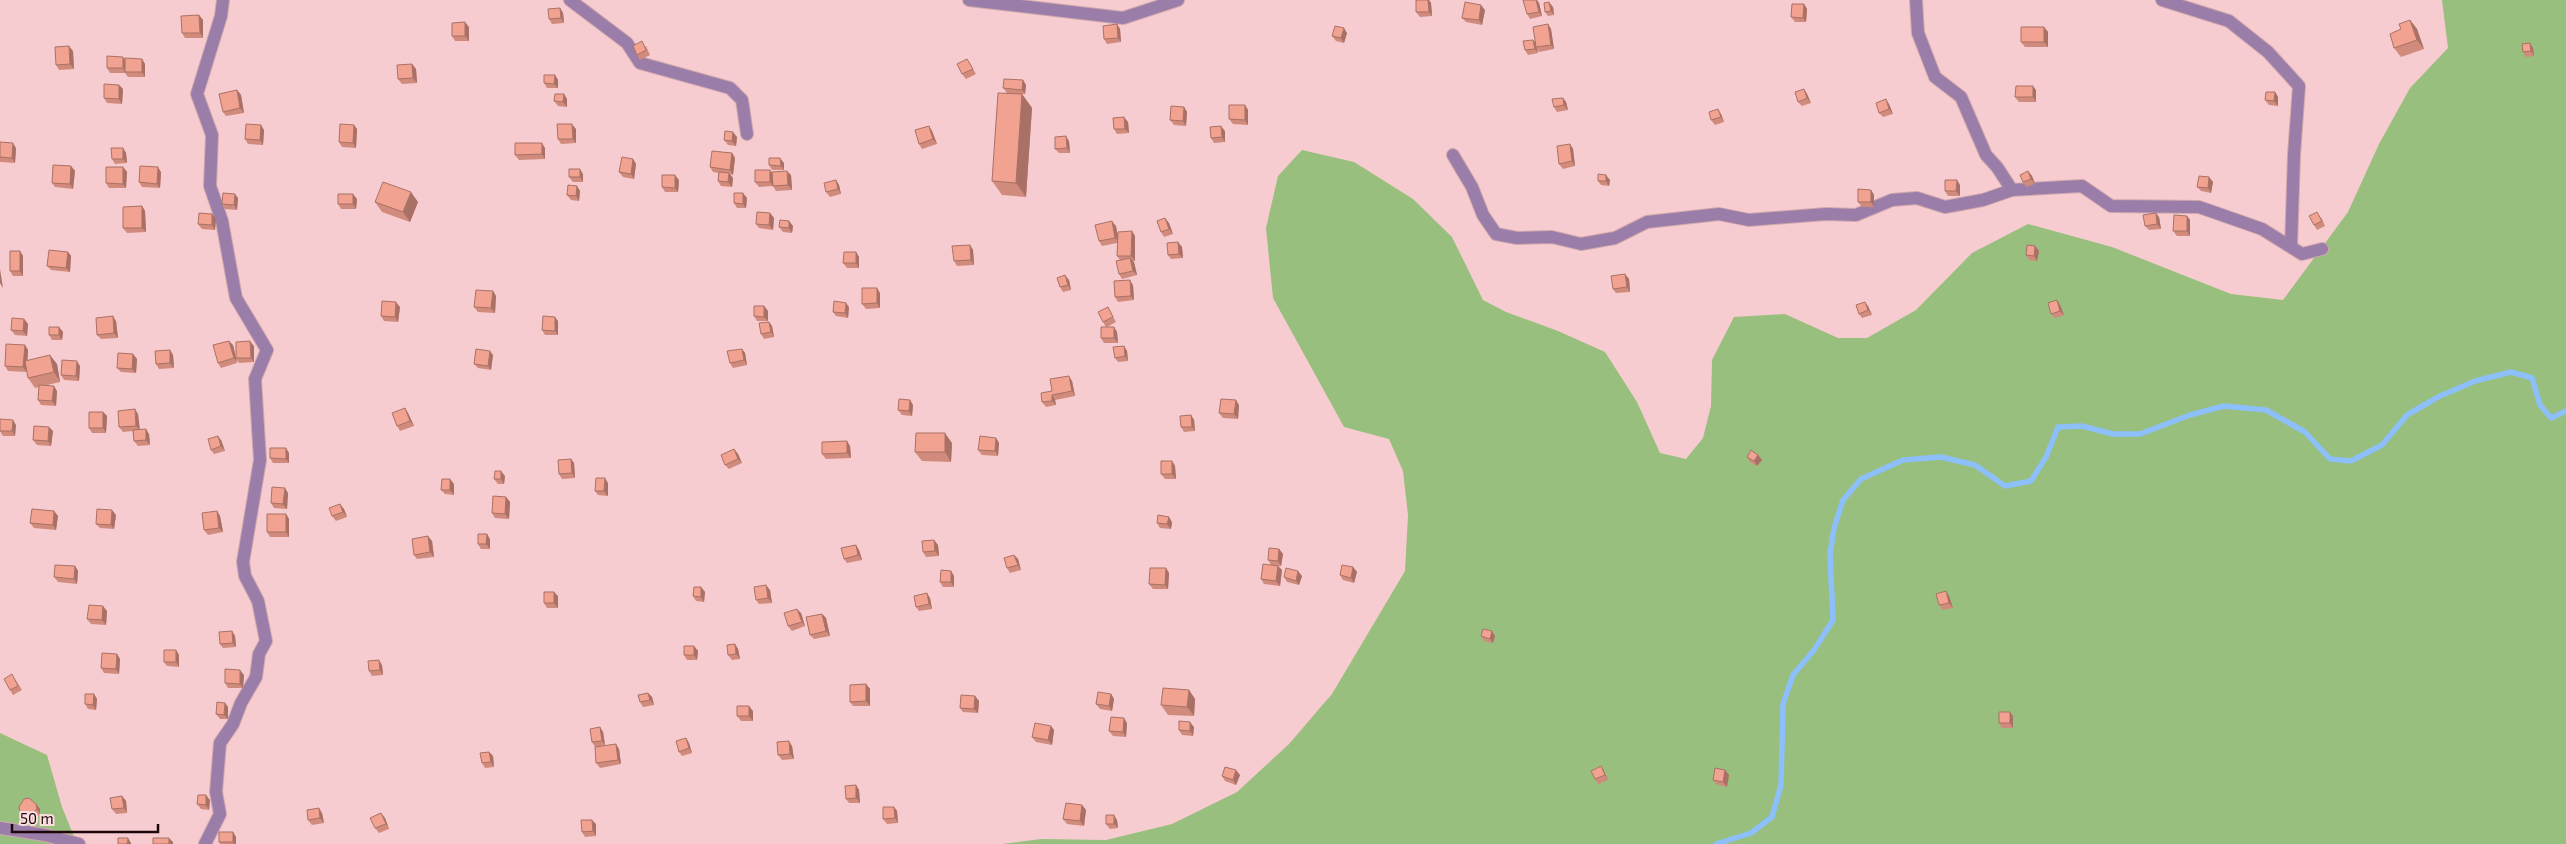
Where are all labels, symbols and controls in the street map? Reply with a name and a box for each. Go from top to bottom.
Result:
scale bar [12,802,159,834]
text: 50 m [20,809,54,827]

